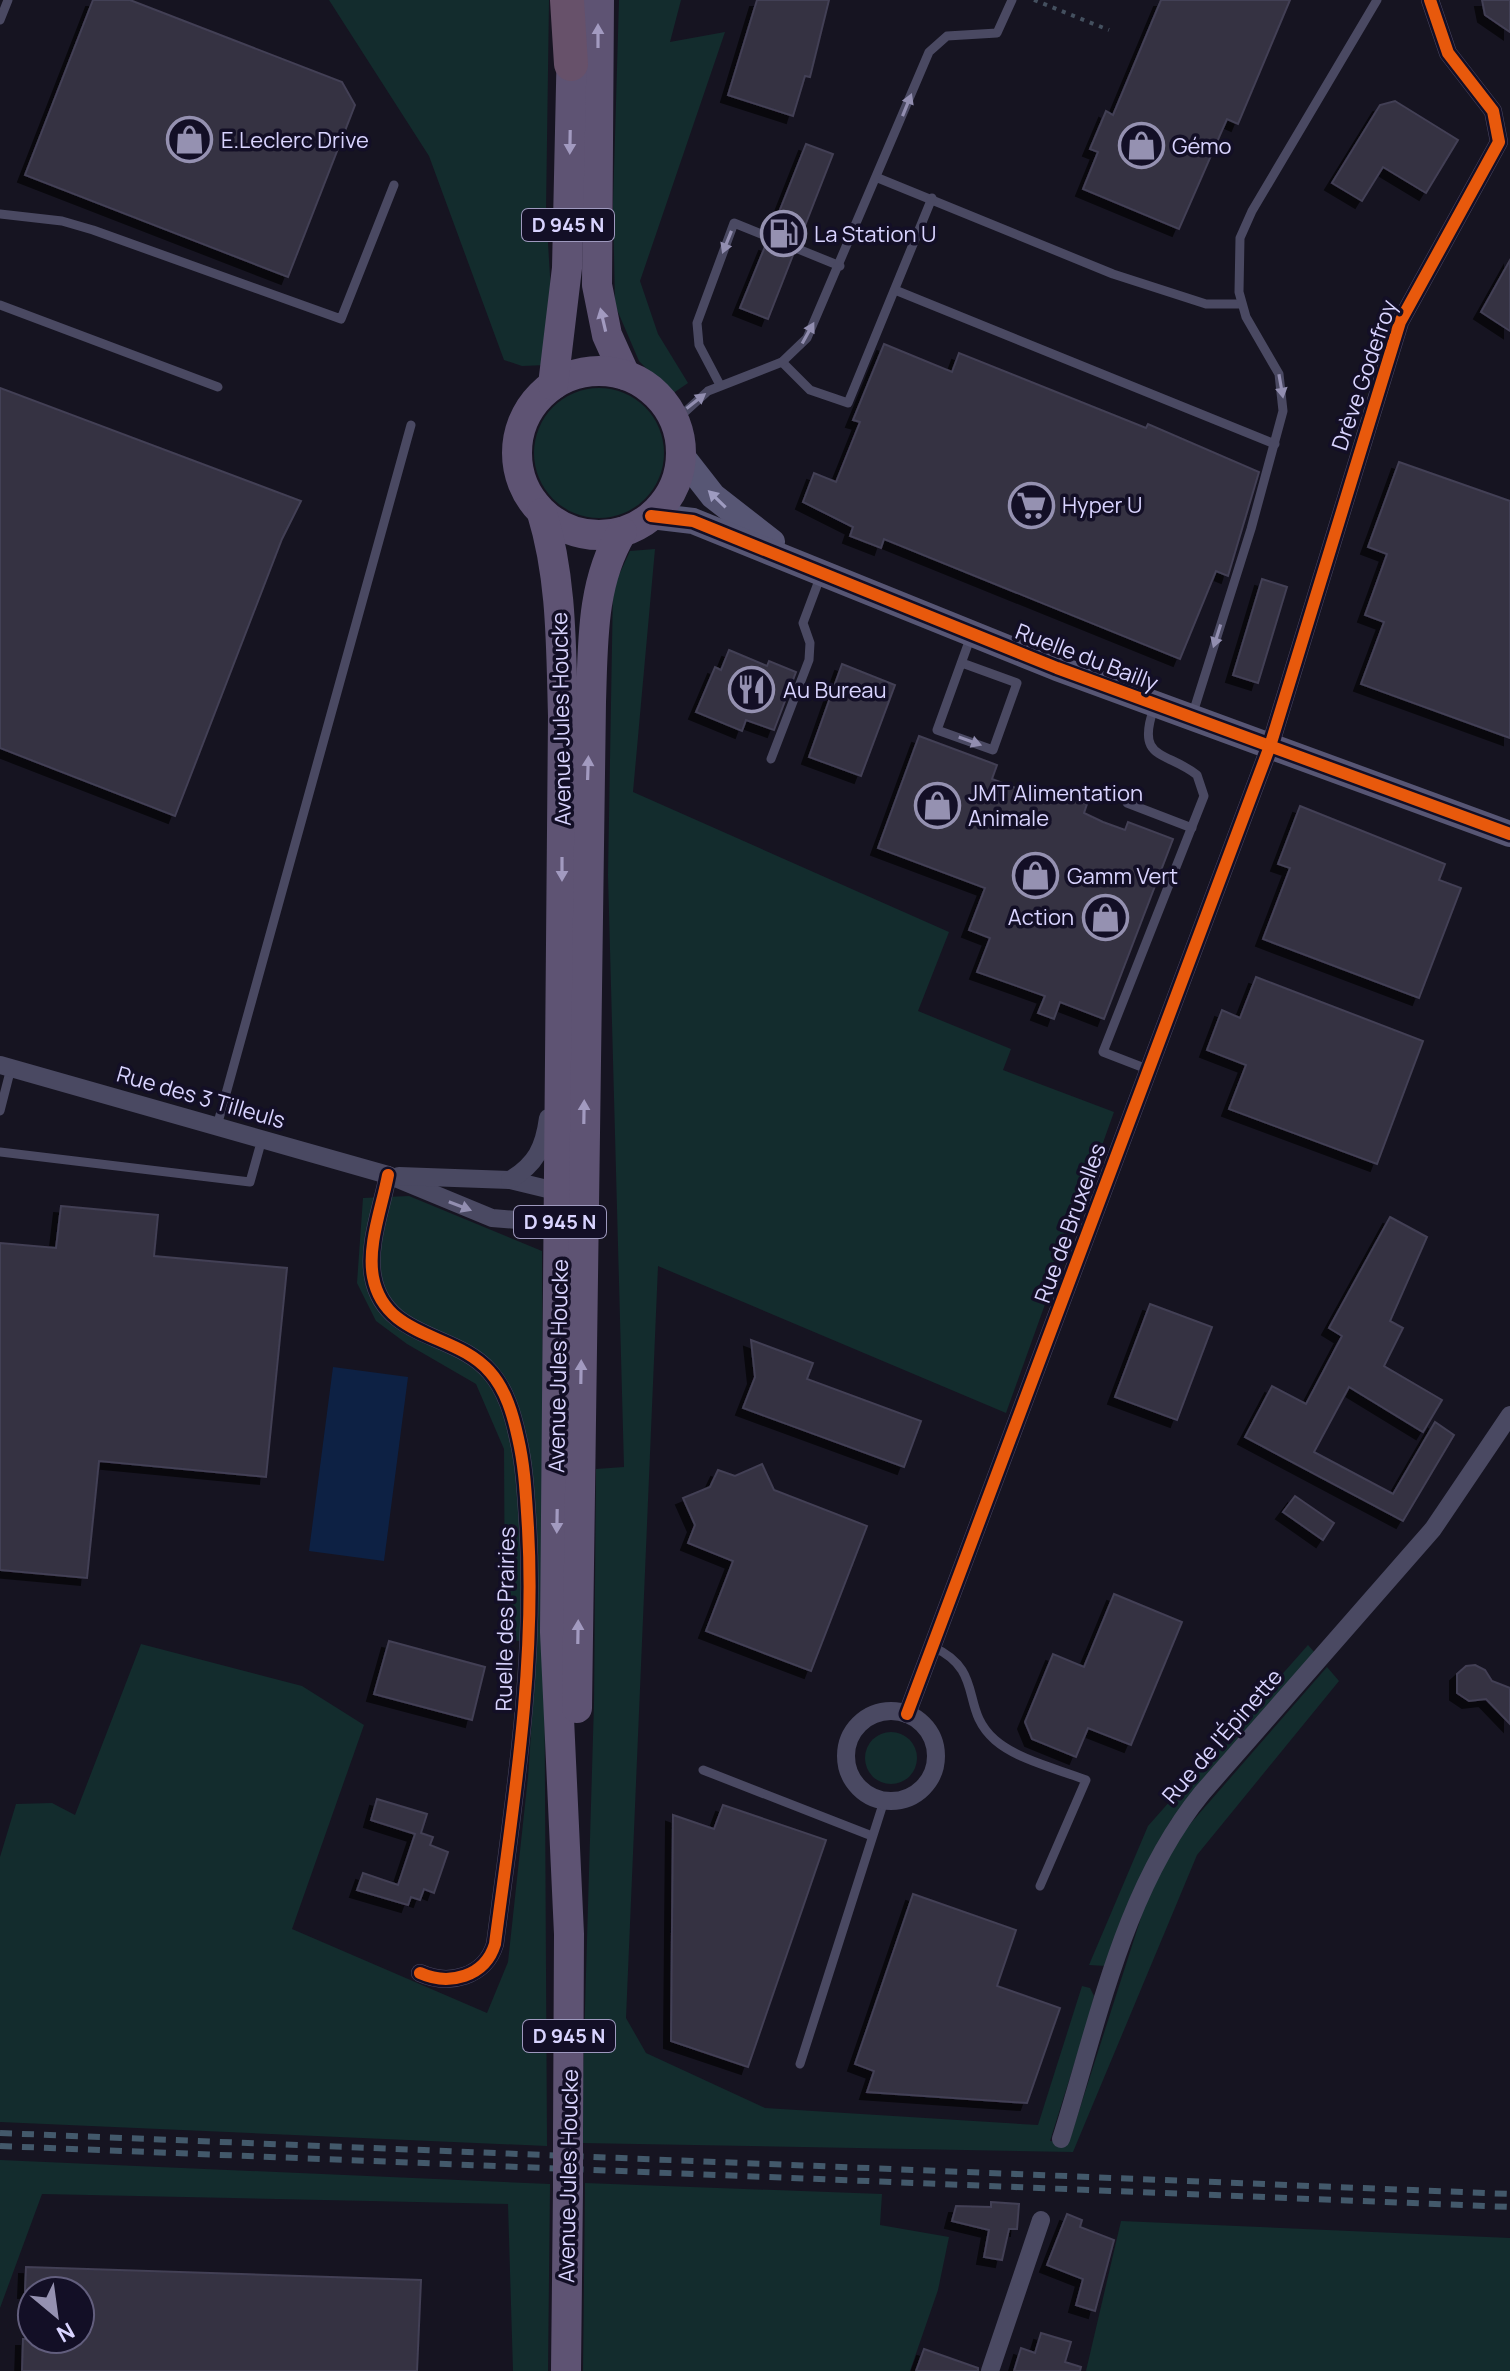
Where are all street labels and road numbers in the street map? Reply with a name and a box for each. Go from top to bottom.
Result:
road number: D 945 N [522,209,614,241]
street label: Drève Godefroy [1324,295,1404,454]
street label: Avenue Jules Houcke [544,612,578,826]
street label: Ruelle du Bailly [1011,616,1163,698]
street label: Rue des 3 Tilleuls [113,1059,289,1135]
street label: Rue de Bruxelles [1027,1139,1113,1307]
road number: D 945 N [514,1206,606,1238]
street label: Avenue Jules Houcke [541,1259,575,1473]
street label: Ruelle des Prairies [488,1526,522,1712]
street label: Rue de l'Épinette [1155,1662,1289,1810]
road number: D 945 N [523,2020,615,2052]
street label: Avenue Jules Houcke [551,2069,585,2283]

